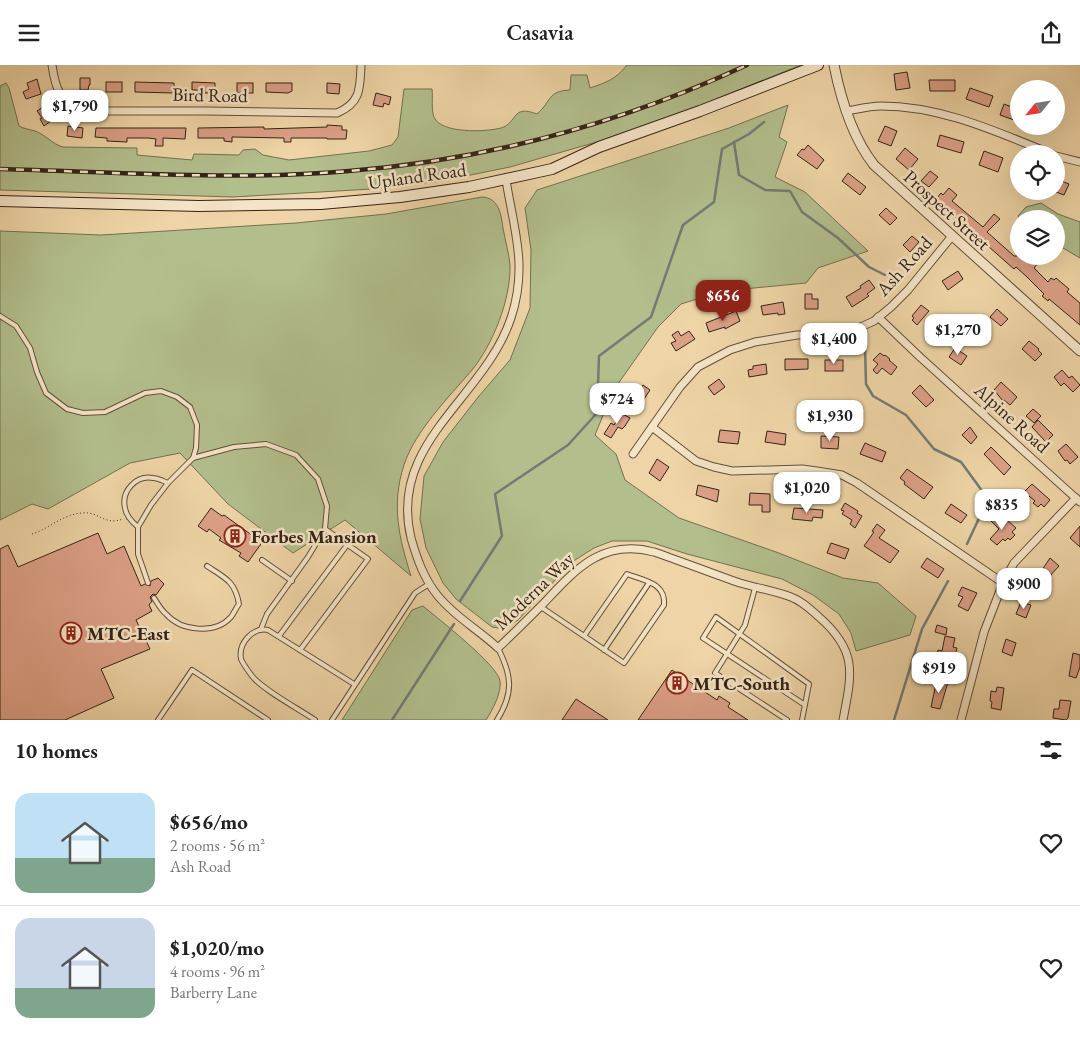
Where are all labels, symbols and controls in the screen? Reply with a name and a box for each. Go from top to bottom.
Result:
text: Casavia [506,18,574,47]
icon: menu [15,19,43,47]
icon: share [1037,19,1065,47]
north arrow [1010,80,1065,135]
map controls [1010,80,1065,265]
street label: Bird Road [172,82,248,108]
pin: $1,790 [34,89,116,132]
text: $1,790 [52,95,98,116]
button: locate [1010,145,1065,200]
street label: Upland Road [366,157,468,195]
street label: Prospect Street [898,164,996,256]
button: layers [1010,210,1065,265]
street label: Ash Road [870,230,938,302]
pin: $656 [693,279,753,322]
text: $656 [707,285,739,306]
pin: $1,270 [917,313,999,356]
text: $1,270 [935,319,981,340]
pin: $1,400 [793,323,875,365]
text: $1,400 [811,328,857,349]
street label: Alpine Road [968,377,1055,459]
pin: $724 [587,383,647,425]
text: $724 [601,388,633,409]
pin: $1,930 [789,399,871,442]
text: $1,930 [807,405,853,426]
pin: $1,020 [766,471,848,514]
text: $1,020 [784,477,830,498]
pin: $835 [972,489,1032,531]
text: $835 [986,494,1018,515]
building icon: Forbes Mansion [223,524,247,548]
place label: Forbes Mansion [251,524,377,549]
street label: Moderna Way [489,546,580,635]
pin: $900 [994,567,1054,610]
text: $900 [1008,573,1040,594]
building icon: MTC-East [59,621,83,645]
place label: MTC-East [87,621,170,646]
pin: $919 [909,651,969,694]
text: $919 [923,657,955,678]
building icon: MTC-South [665,671,689,695]
place label: MTC-South [693,671,790,696]
icon: filters [1037,736,1065,764]
text: 10 homes [15,737,98,764]
text: $656/mo [170,808,248,835]
icon: home [55,813,115,873]
icon: heart [1037,829,1065,857]
text: 2 rooms · 56 m² [170,835,265,856]
text: Ash Road [170,856,231,877]
text: $1,020/mo [170,934,264,961]
icon: home [55,938,115,998]
icon: heart [1037,954,1065,982]
text: 4 rooms · 96 m² [170,961,265,982]
text: Barberry Lane [170,982,257,1003]

